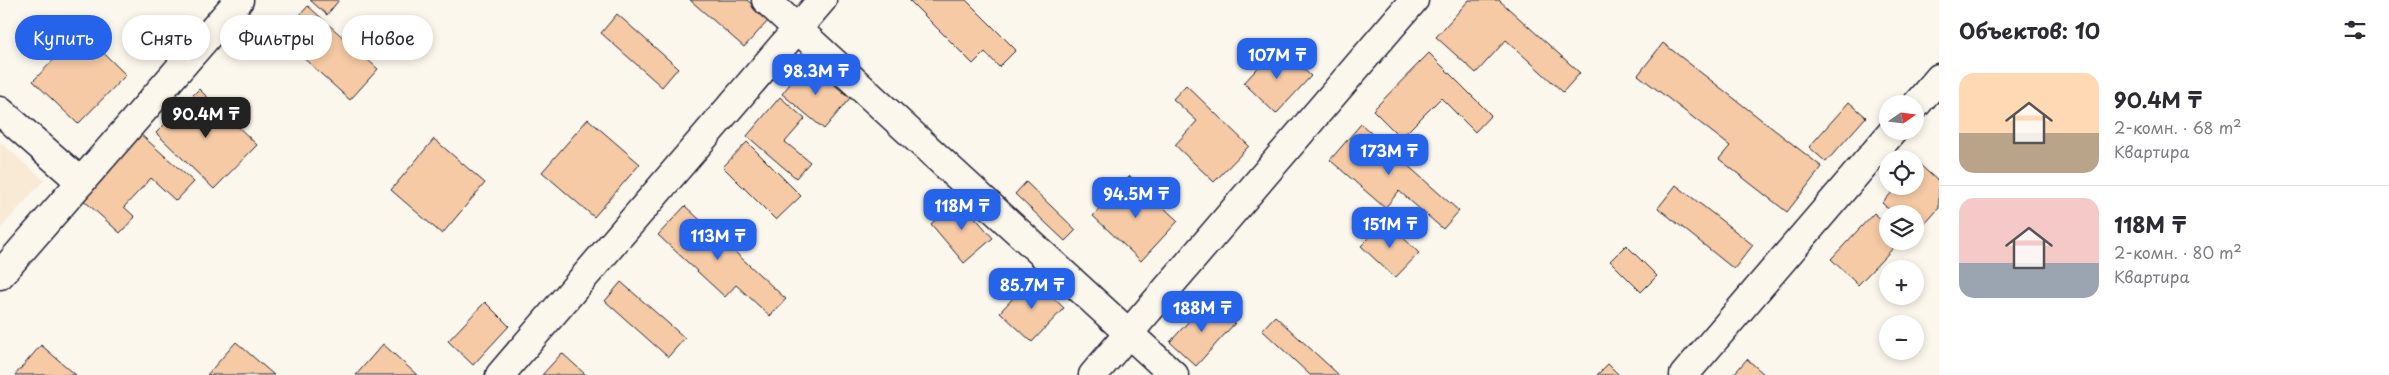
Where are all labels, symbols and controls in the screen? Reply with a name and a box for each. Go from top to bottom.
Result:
text: Объектов: 10 [1959,14,2100,46]
chip: Купить [15,15,112,60]
chip: Снять [122,15,210,60]
chip: Фильтры [220,15,332,60]
chip: Новое [342,15,433,60]
icon: filters [2341,16,2369,44]
pin: 107M ₸ [1236,38,1318,80]
text: 107M ₸ [1248,42,1306,66]
pin: 98.3M ₸ [770,54,862,96]
text: 98.3M ₸ [783,58,849,82]
text: 90.4M ₸ [2114,83,2202,115]
icon: home [1999,93,2059,153]
north arrow [1879,95,1924,140]
map controls [1879,95,1924,360]
pin: 90.4M ₸ [160,96,252,139]
text: 90.4M ₸ [173,101,239,125]
text: 2-комн. · 68 m² [2114,115,2241,139]
pin: 173M ₸ [1348,134,1430,176]
text: 173M ₸ [1360,138,1418,162]
text: Квартира [2114,139,2189,163]
button: locate [1879,150,1924,195]
pin: 94.5M ₸ [1090,176,1182,219]
text: 94.5M ₸ [1103,181,1169,205]
pin: 118M ₸ [921,188,1003,231]
text: 118M ₸ [935,193,989,217]
button: layers [1879,205,1924,250]
pin: 151M ₸ [1349,206,1431,249]
text: 118M ₸ [2114,208,2186,240]
text: 151M ₸ [1363,211,1417,235]
pin: 113M ₸ [677,218,759,261]
icon: home [1999,218,2059,278]
text: 113M ₸ [691,223,746,247]
text: 2-комн. · 80 m² [2114,240,2242,264]
button: + [1879,260,1924,305]
text: Квартира [2114,264,2189,288]
pin: 85.7M ₸ [986,268,1078,310]
text: 85.7M ₸ [1000,272,1064,296]
pin: 188M ₸ [1161,290,1243,333]
text: 188M ₸ [1173,295,1231,319]
button: − [1879,315,1924,360]

